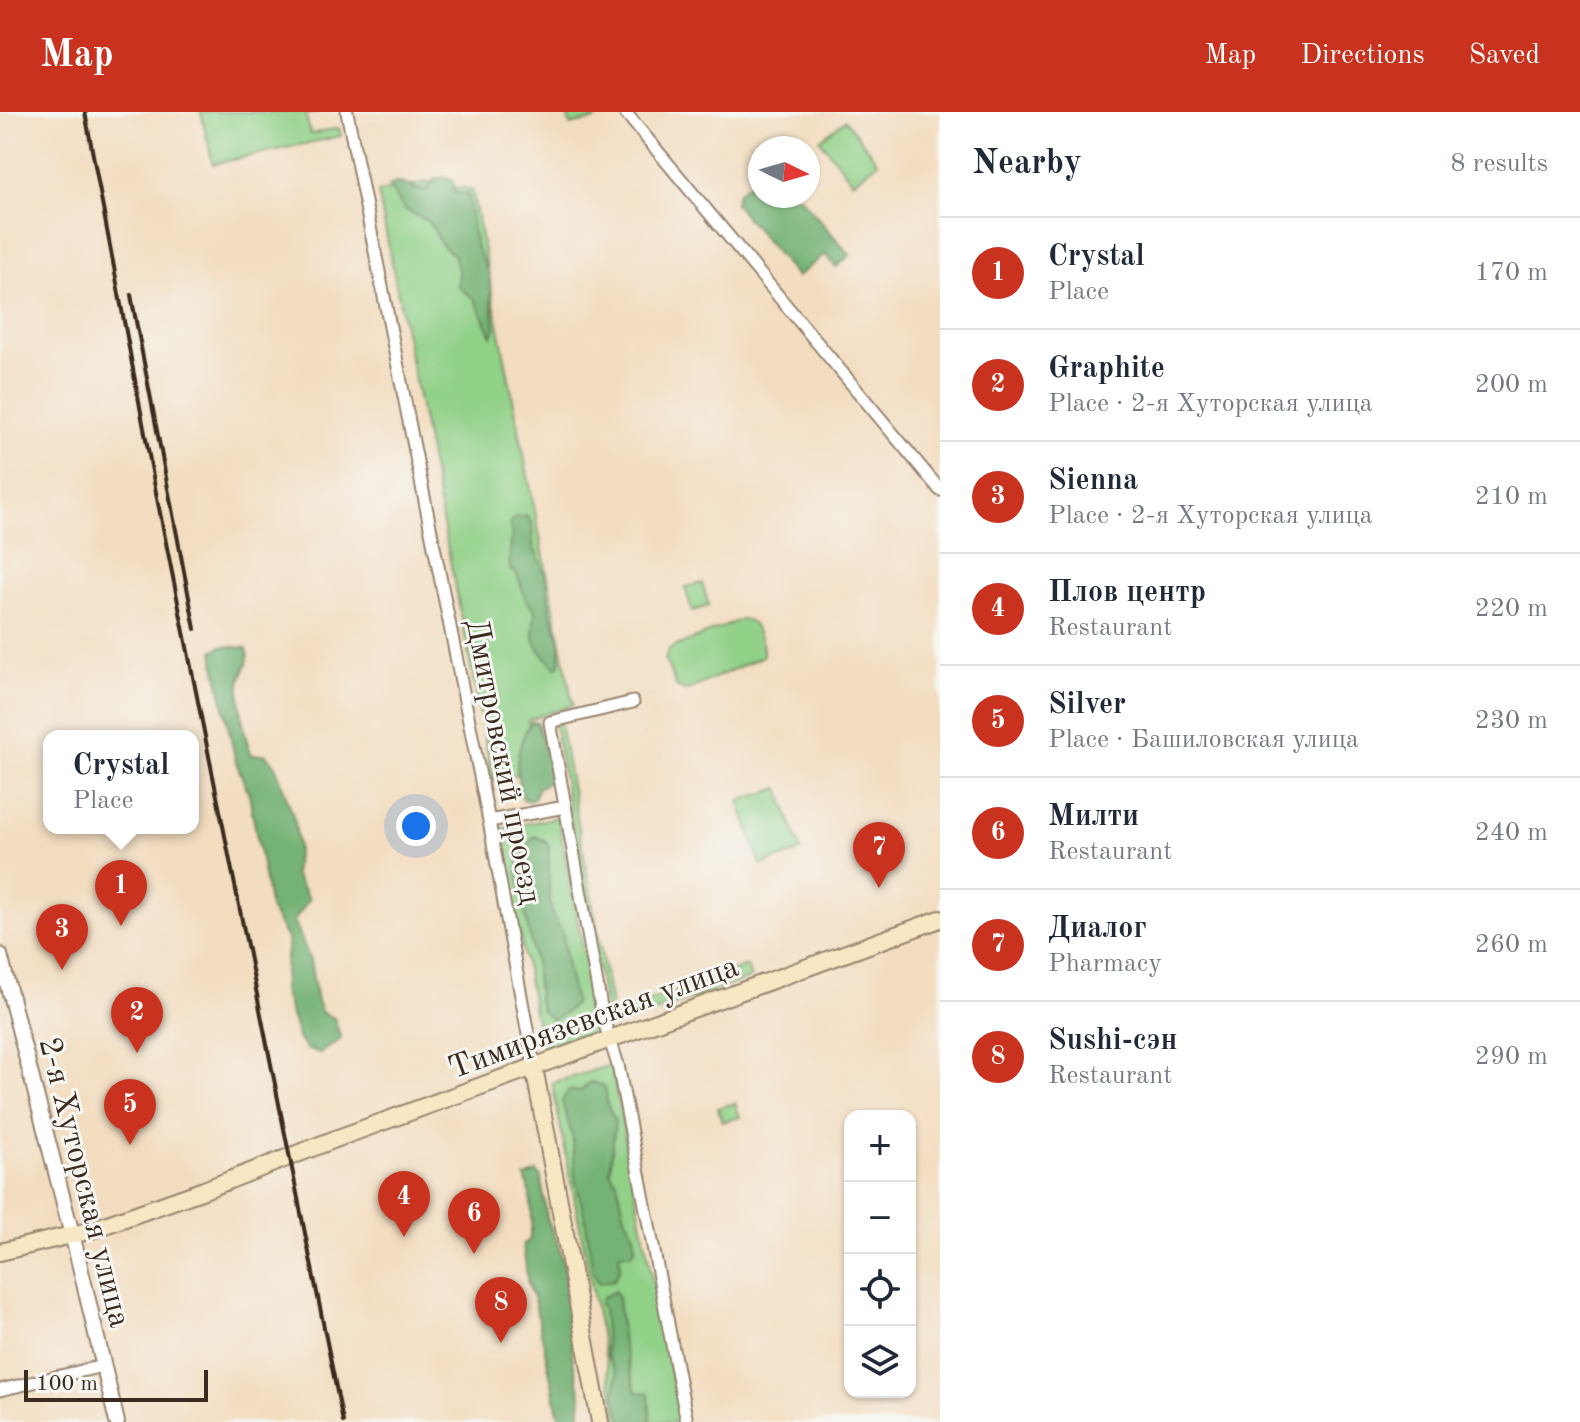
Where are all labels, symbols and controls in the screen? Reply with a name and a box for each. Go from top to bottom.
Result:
text: Map [40,37,114,75]
text: Map [1204,42,1256,70]
text: Directions [1300,42,1425,70]
text: Saved [1469,42,1540,70]
north arrow [748,136,820,208]
text: Nearby [972,147,1082,181]
text: 8 results [1450,151,1548,177]
text: Crystal [1048,242,1145,272]
text: 1 [990,260,1006,286]
text: 170 m [1475,260,1548,286]
text: Place [1048,279,1109,305]
text: Graphite [1048,354,1165,384]
text: 2 [990,372,1006,398]
text: 200 m [1475,372,1548,398]
text: Place · 2-я Хуторская улица [1048,391,1373,417]
text: Sienna [1048,466,1138,496]
text: 3 [990,484,1006,510]
text: 210 m [1475,484,1548,510]
text: Place · 2-я Хуторская улица [1048,503,1373,529]
text: Плов центр [1048,578,1206,608]
text: 4 [990,596,1006,622]
text: 220 m [1475,596,1548,622]
text: Restaurant [1048,615,1172,641]
street label: Дмитровский проезд [459,616,545,907]
text: Silver [1048,690,1126,720]
text: 5 [990,708,1006,734]
text: 230 m [1475,708,1548,734]
text: Place · Башиловская улица [1048,727,1359,753]
popup [43,730,199,834]
text: Crystal [73,751,169,781]
text: Place [73,788,133,814]
text: Милти [1048,802,1139,832]
your location [396,806,436,846]
text: 6 [990,820,1006,846]
text: 240 m [1475,820,1548,846]
pin: 7 [853,822,905,888]
text: Restaurant [1048,839,1172,865]
pin: 1 [95,860,147,926]
pin: 3 [36,904,88,970]
text: Диалог [1048,914,1147,944]
text: 7 [990,932,1006,958]
text: 260 m [1475,932,1548,958]
street label: Тимирязевская улица [445,951,744,1086]
text: Pharmacy [1048,951,1162,977]
pin: 2 [111,987,163,1053]
text: Sushi-сэн [1048,1026,1177,1056]
street label: 2-я Хуторская улица [32,1034,135,1331]
text: 8 [990,1044,1006,1070]
text: 290 m [1475,1044,1548,1070]
text: Restaurant [1048,1063,1172,1089]
pin: 5 [104,1079,156,1145]
map controls [844,1110,916,1398]
button: + [844,1110,916,1182]
pin: 4 [378,1171,430,1237]
button: − [844,1182,916,1254]
pin: 6 [448,1188,500,1254]
button: locate [844,1254,916,1326]
pin: 8 [475,1277,527,1343]
button: layers [844,1326,916,1398]
scale bar [24,1366,208,1402]
text: 100 m [36,1373,98,1395]

